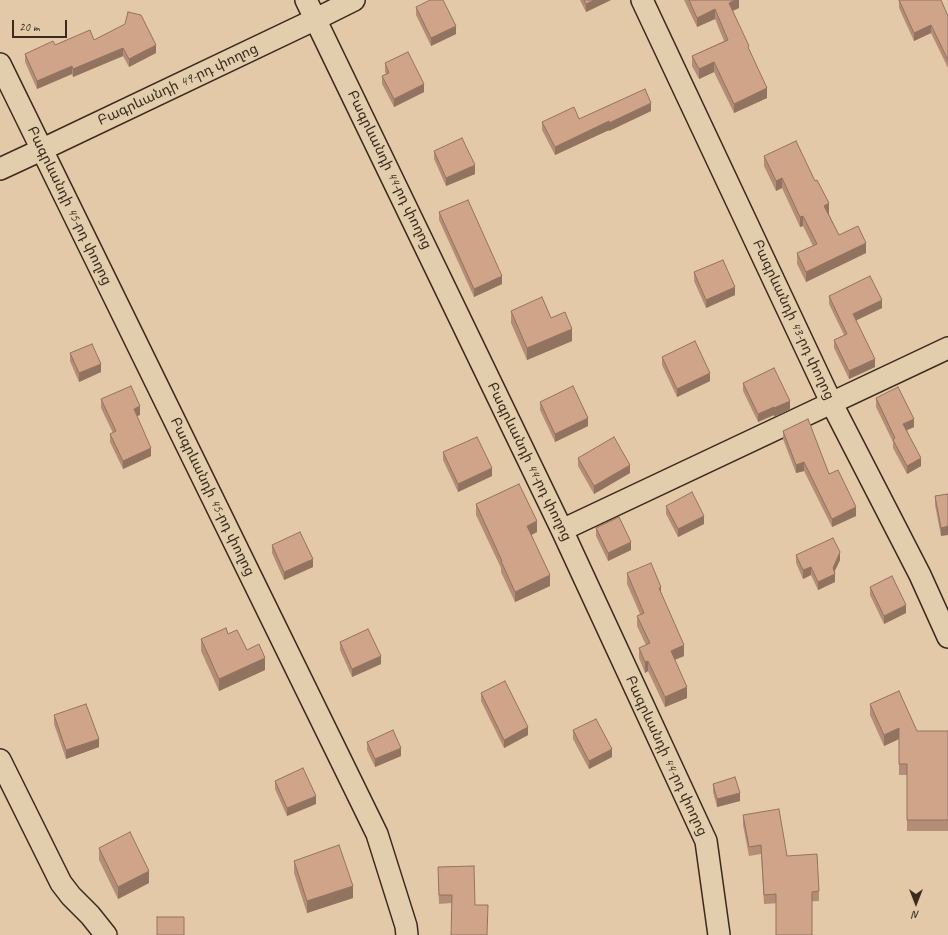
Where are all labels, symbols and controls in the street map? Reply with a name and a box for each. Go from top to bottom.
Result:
scale bar [14,12,69,38]
text: 20 m [19,19,39,35]
street label: Բագրևանդի 49-րդ փողոց [95,40,261,130]
street label: Բագրևանդի 44-րդ փողոց [343,88,435,252]
street label: Բագրևանդի 45-րդ փողոց [23,124,115,288]
street label: Բագրևանդի 43-րդ փողոց [748,237,838,403]
street label: Բագրևանդի 44-րդ փողոց [483,380,575,544]
street label: Բագրևանդի 45-րդ փողոց [166,415,258,579]
street label: Բագրևանդի 44-րդ փողոց [621,673,711,839]
north arrow [896,883,936,923]
text: N [913,908,919,922]

